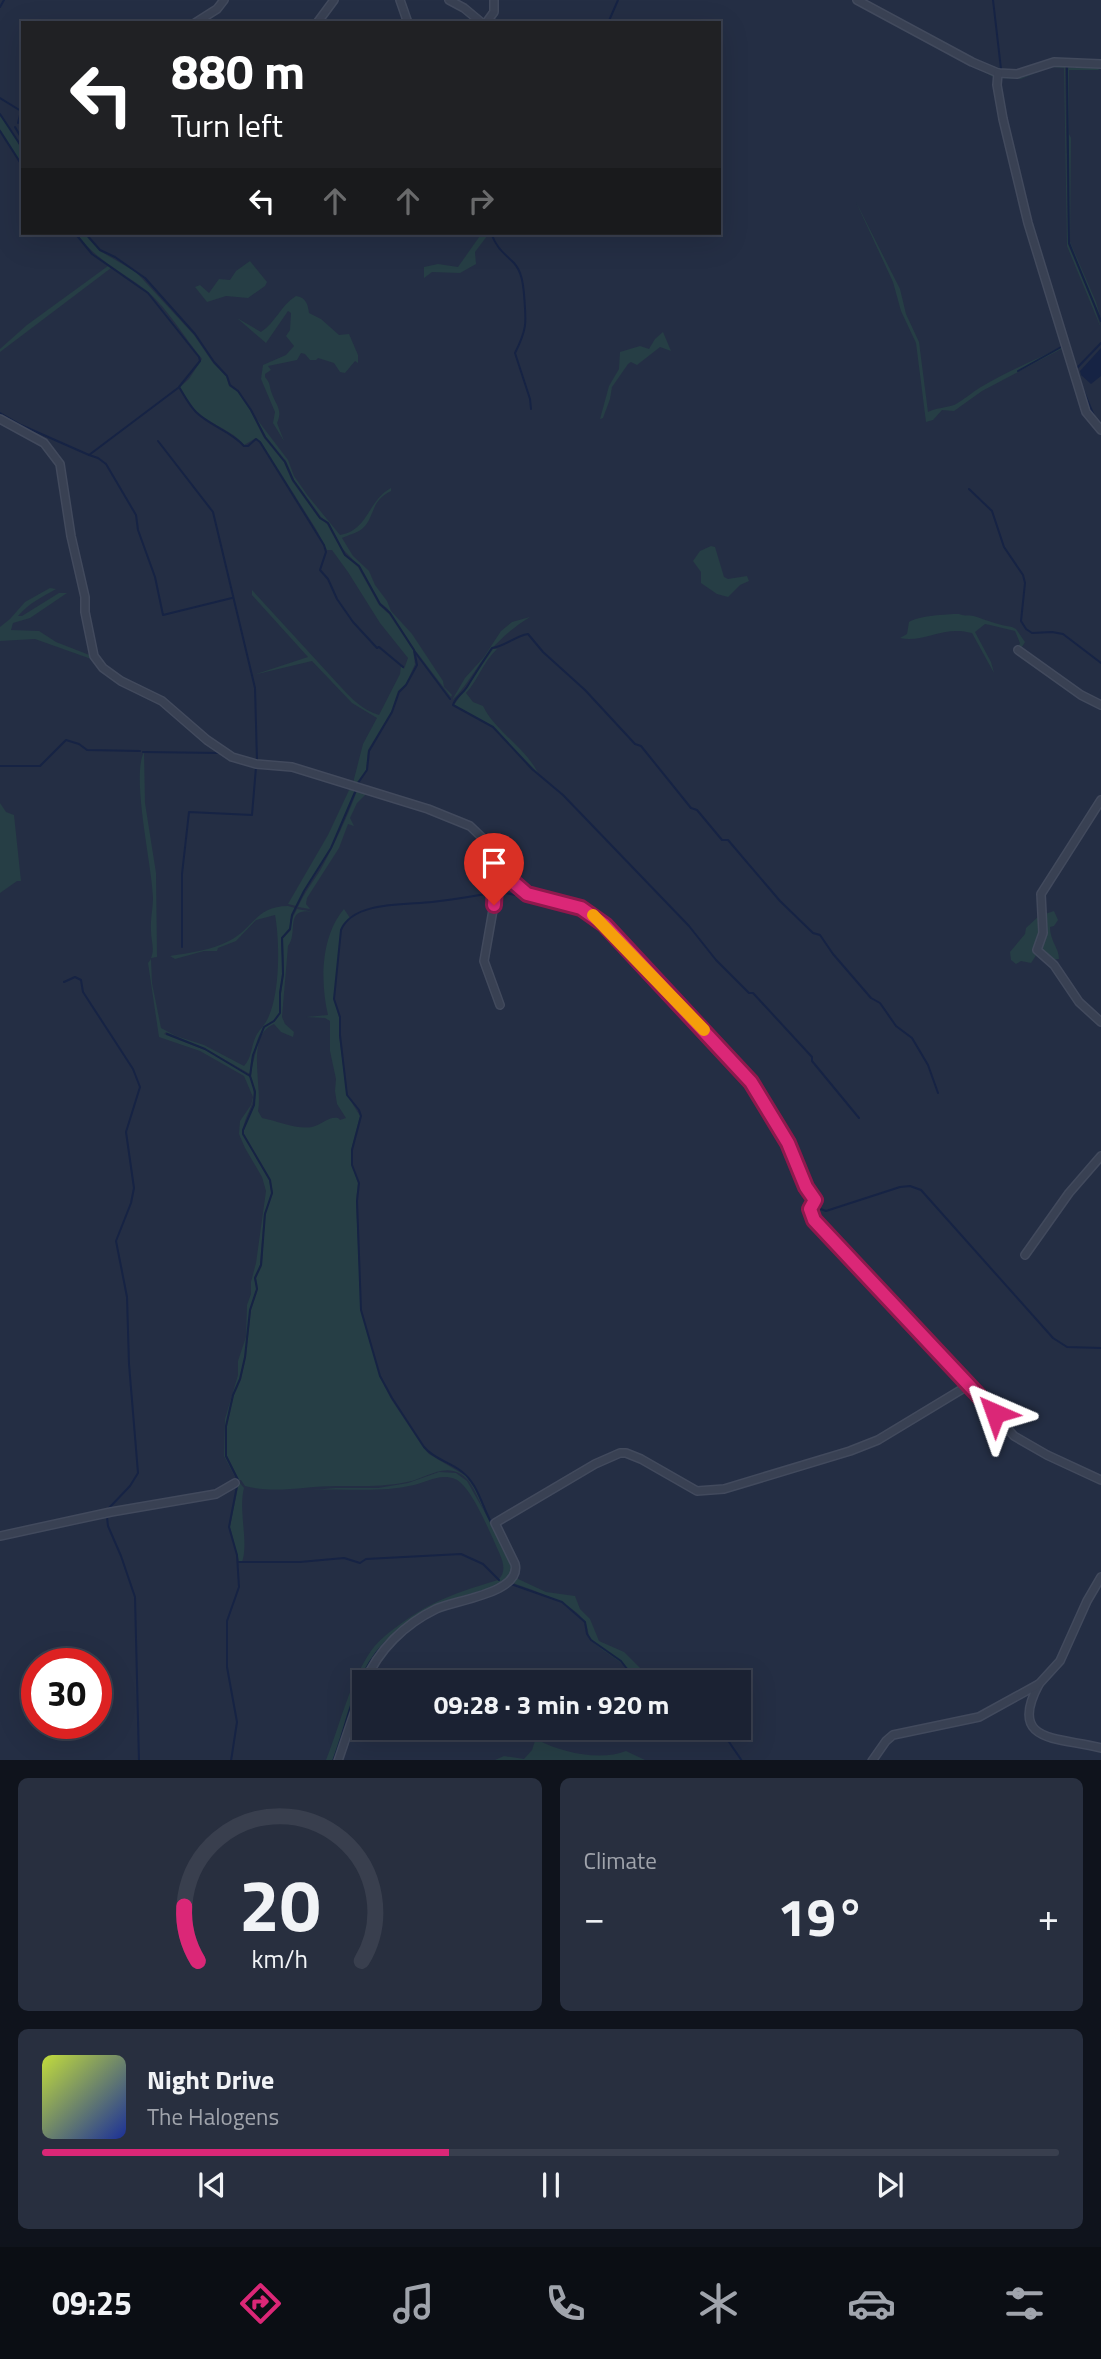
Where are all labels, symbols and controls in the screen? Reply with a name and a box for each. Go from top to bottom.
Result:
text: 880 m [171,33,305,108]
icon: left [56,49,147,140]
text: Turn left [171,101,283,149]
icon: left [243,182,281,220]
icon: ahead [316,182,354,220]
icon: ahead [389,182,427,220]
icon: right [462,182,500,220]
pin [464,833,524,905]
icon: arrive [475,844,513,882]
position arrow [958,1376,1032,1450]
speed limit sign: 30 [21,1648,112,1739]
text: 09:28 · 3 min · 920 m [434,1685,669,1724]
text: Climate [584,1843,657,1878]
text: 20 [239,1849,321,1959]
text: 19° [778,1877,865,1956]
text: − [584,1888,605,1946]
text: + [1038,1888,1059,1946]
text: km/h [251,1939,308,1977]
text: Night Drive [147,2060,274,2099]
text: The Halogens [147,2099,279,2134]
icon: previous [193,2166,231,2204]
icon: pause [532,2166,570,2204]
icon: next [871,2166,909,2204]
text: 09:25 [52,2279,132,2327]
icon: directions [236,2279,285,2328]
icon: music [389,2279,438,2328]
icon: phone [541,2279,590,2328]
icon: climate [694,2279,743,2328]
icon: car [847,2279,896,2328]
icon: filters [1000,2279,1049,2328]

